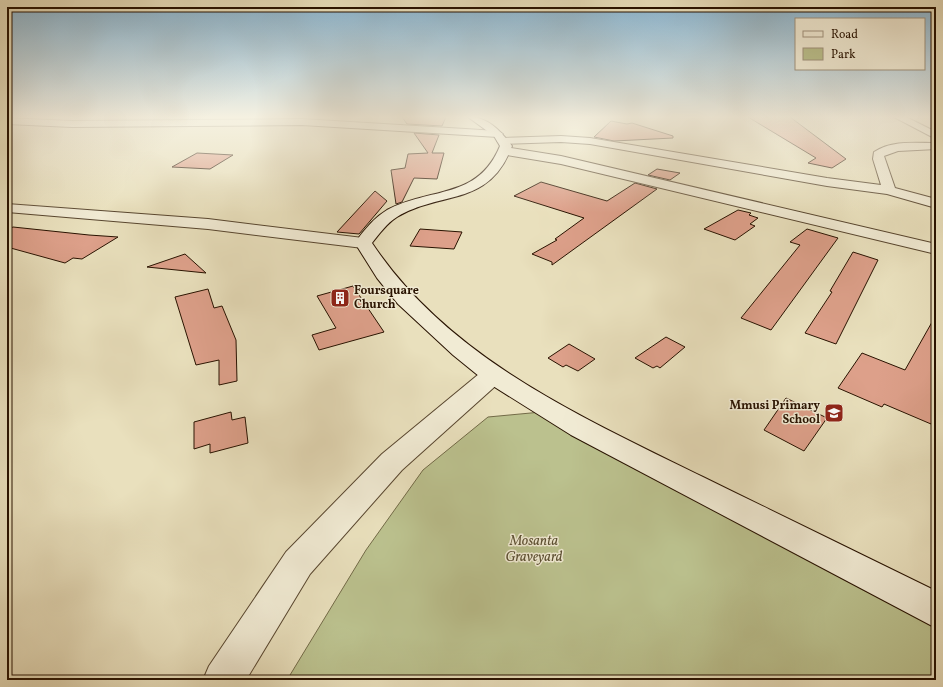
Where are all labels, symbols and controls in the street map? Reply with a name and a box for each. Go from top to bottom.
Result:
legend [795,18,925,70]
text: Road [831,27,858,43]
text: Park [831,47,856,63]
place label: Foursquare Church [354,283,419,313]
building icon: Foursquare Church [329,287,351,309]
place label: Mmusi Primary School [729,398,820,428]
school or university icon: Mmusi Primary School [823,402,845,424]
park label: Mosanta Graveyard [505,532,563,567]

